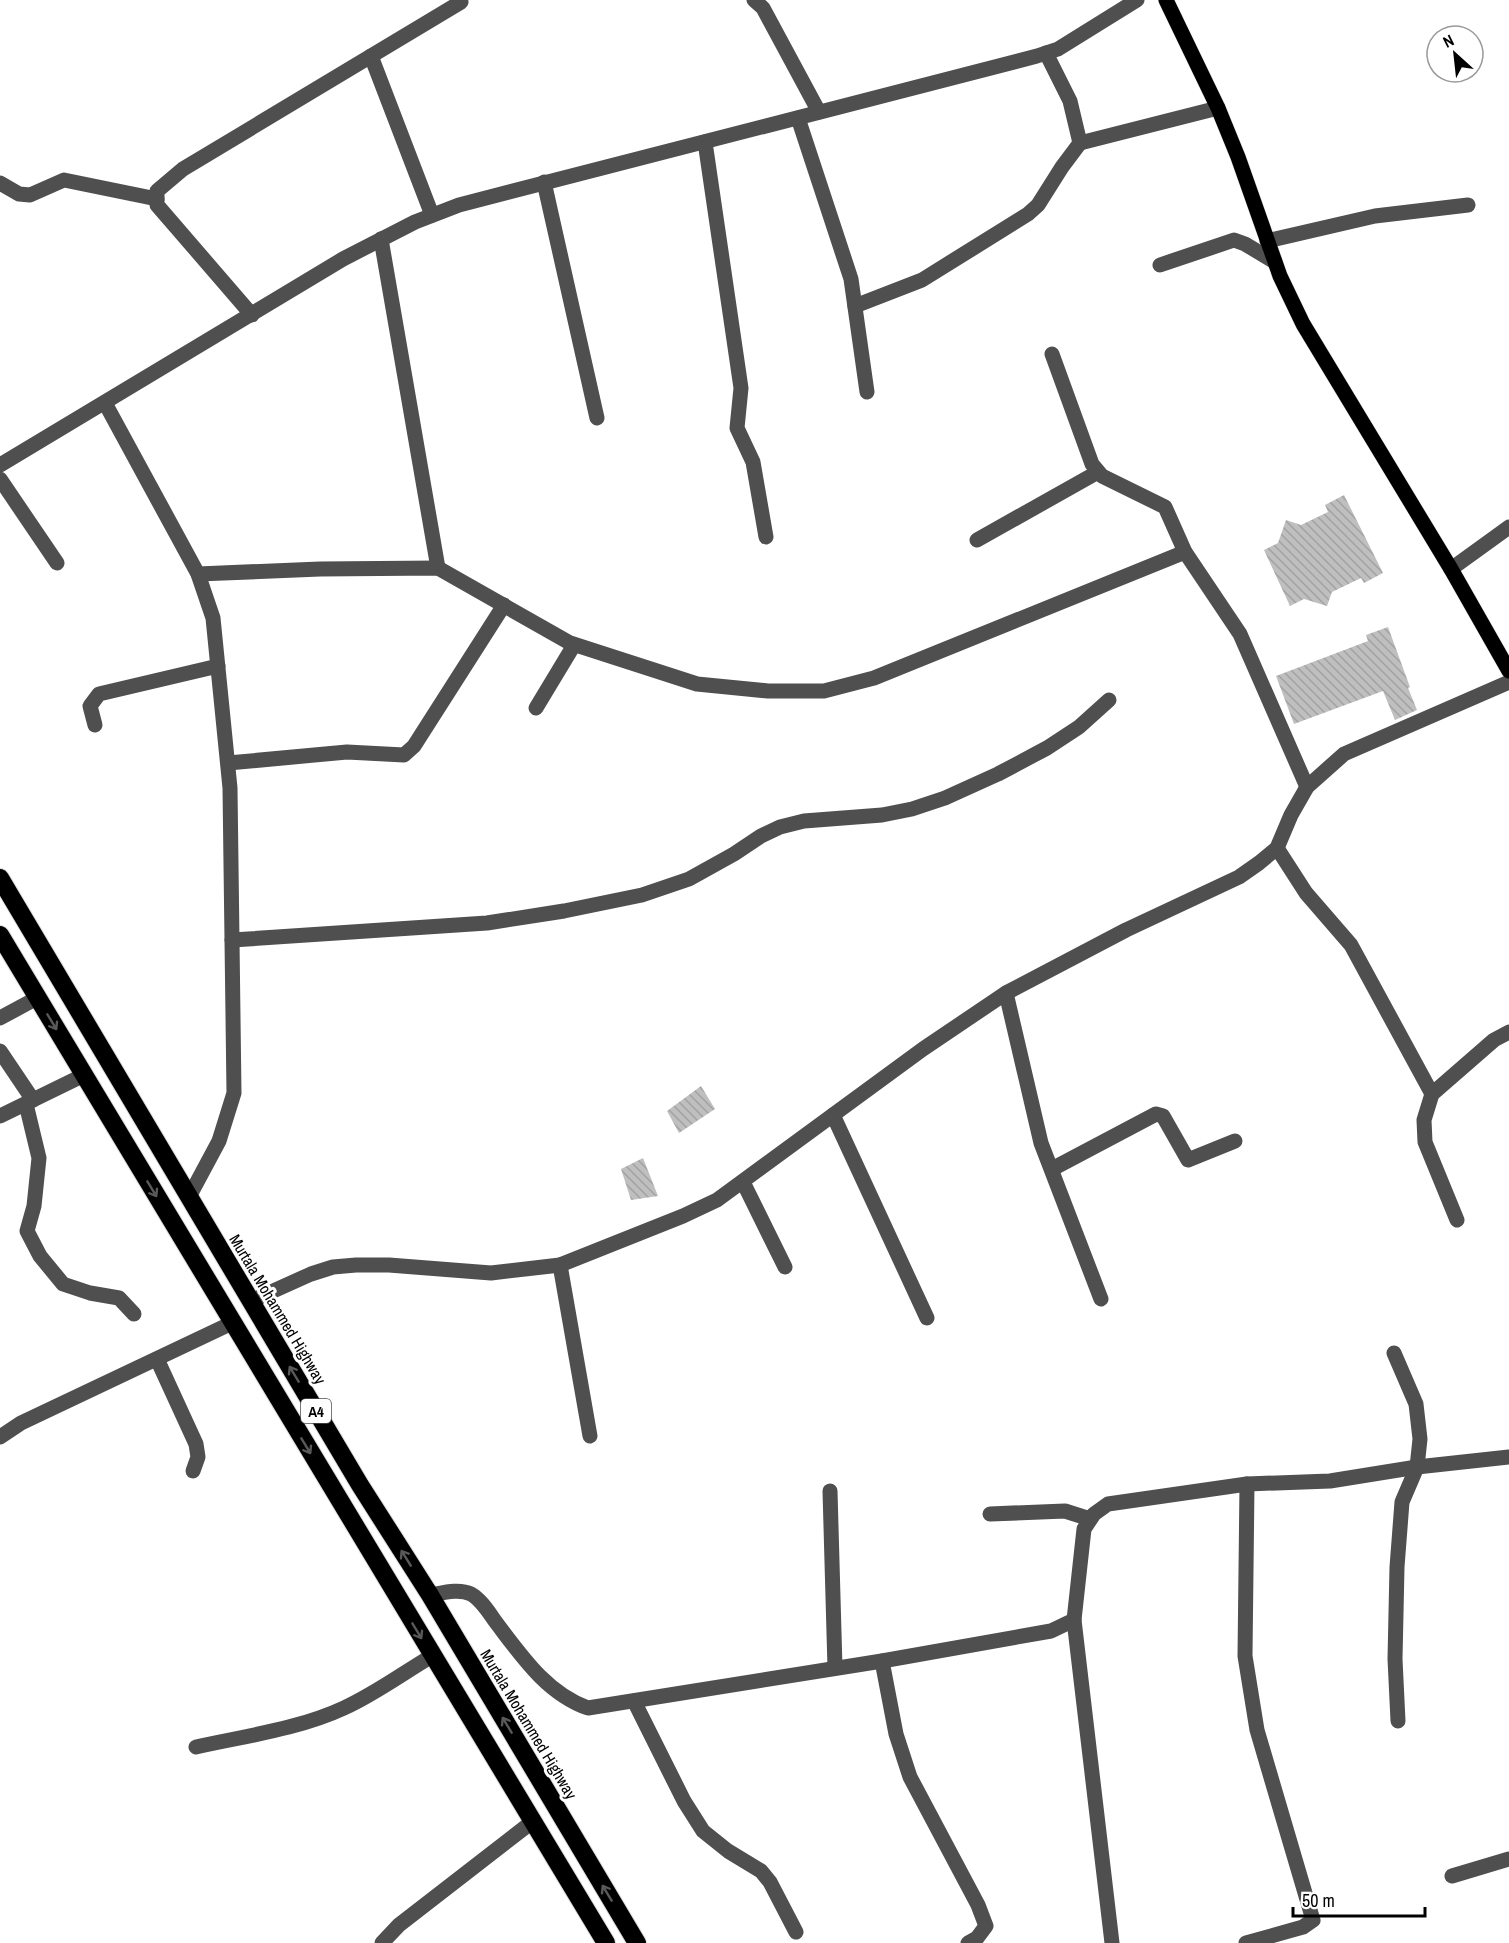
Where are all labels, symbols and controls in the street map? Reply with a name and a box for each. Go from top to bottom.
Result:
north arrow [1425,24,1485,84]
text: N [1439,29,1457,53]
one-way arrow [46,1013,58,1030]
one-way arrow [146,1180,158,1197]
street label: Murtala Mohammed Highway [224,1230,332,1388]
one-way arrow [287,1366,299,1383]
road number: A4 [301,1399,331,1423]
one-way arrow [301,1437,313,1454]
one-way arrow [400,1550,412,1567]
one-way arrow [412,1622,424,1639]
street label: Murtala Mohammed Highway [475,1645,583,1803]
one-way arrow [501,1717,513,1734]
scale bar [1293,1880,1425,1918]
one-way arrow [600,1885,612,1902]
text: 50 m [1302,1888,1335,1913]

